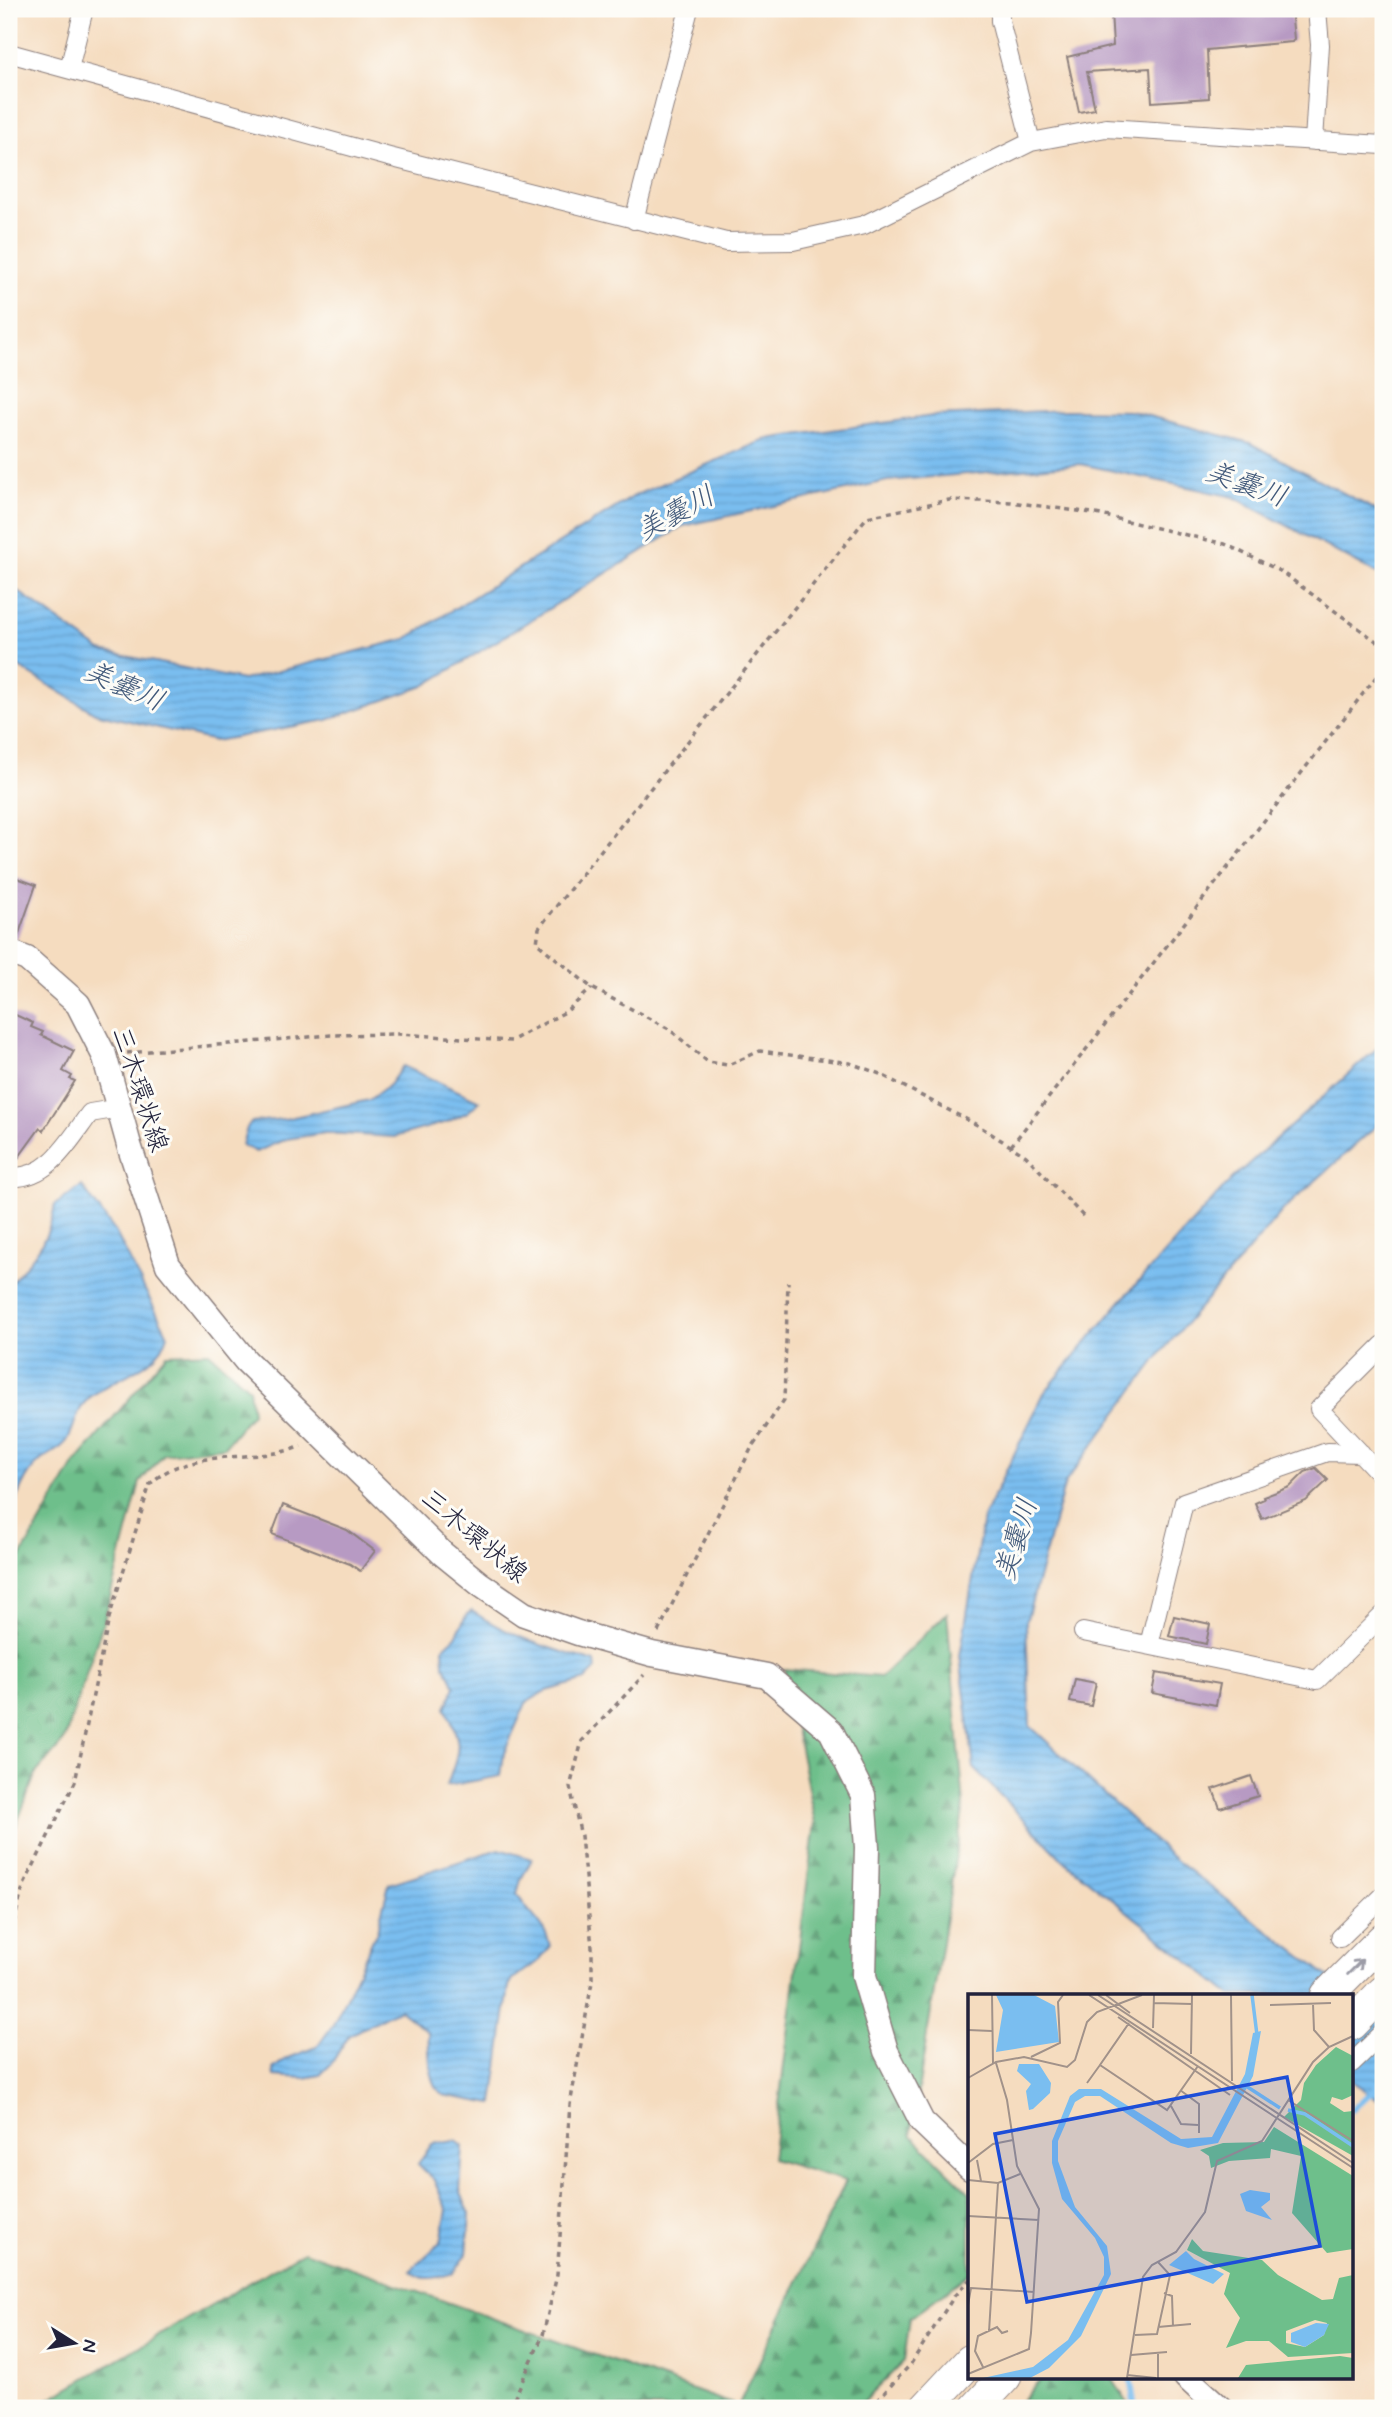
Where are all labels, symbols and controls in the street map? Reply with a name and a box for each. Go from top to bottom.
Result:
water label: 美嚢川 [1200,454,1292,517]
water label: 美嚢川 [630,478,722,550]
water label: 美嚢川 [78,653,170,721]
street label: 三木環状線 [103,1023,175,1157]
street label: 三木環状線 [413,1482,534,1591]
water label: 美嚢川 [987,1494,1047,1585]
one-way arrow [1346,1959,1363,1976]
inset map [968,1994,1354,2378]
north arrow [38,2308,108,2378]
text: N [76,2337,103,2355]

